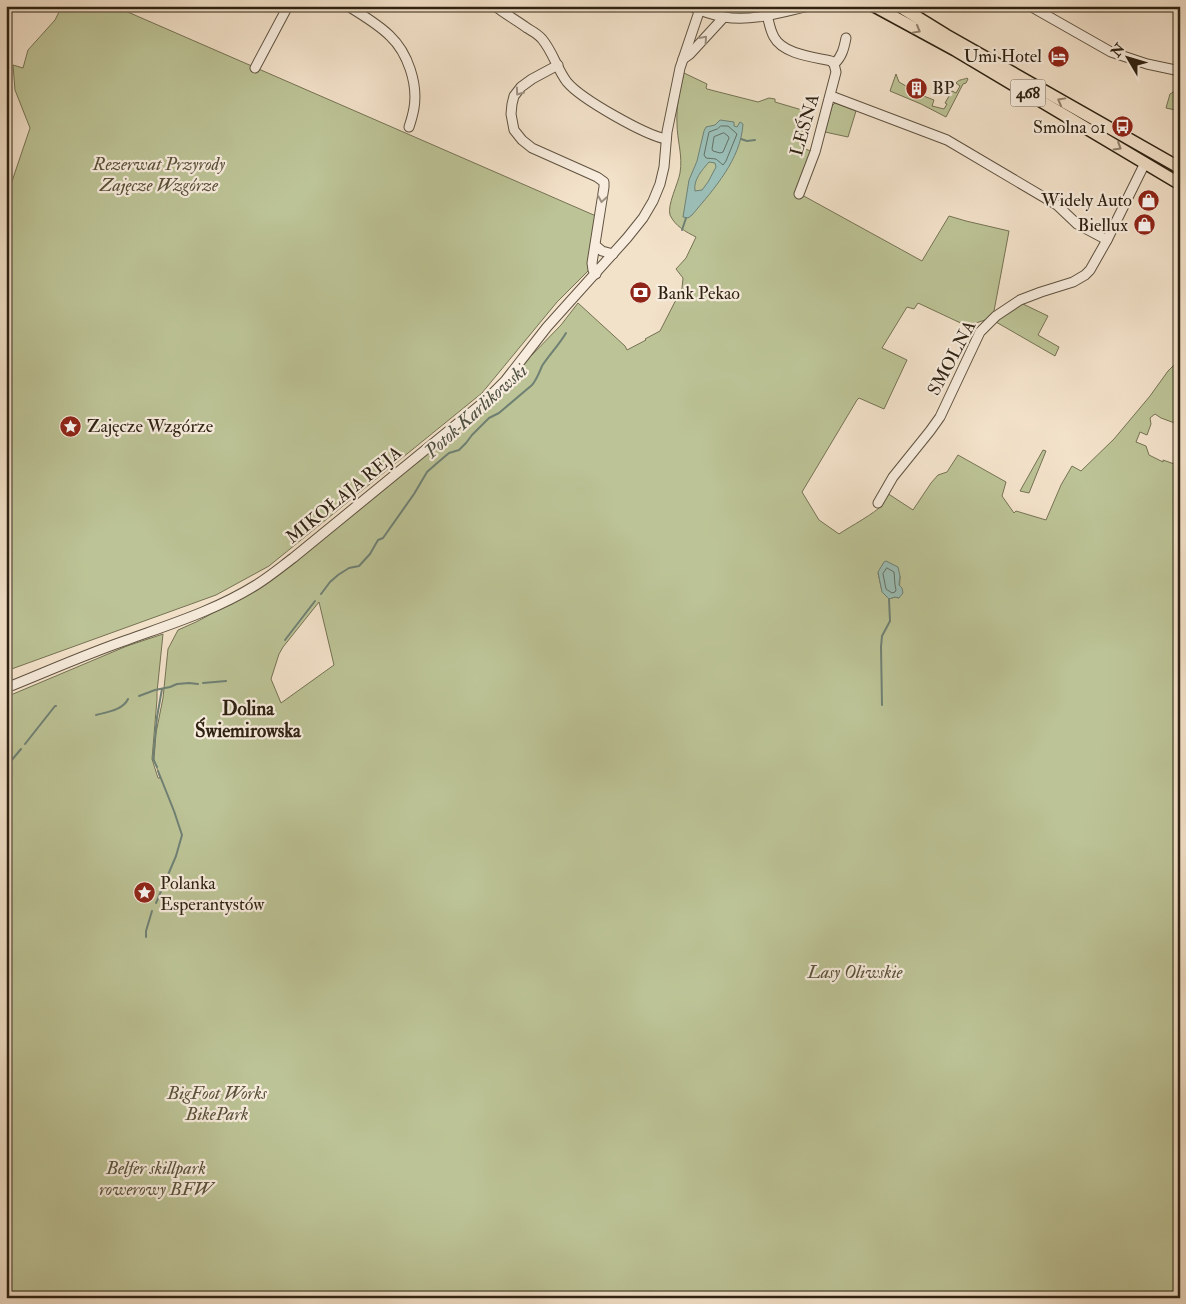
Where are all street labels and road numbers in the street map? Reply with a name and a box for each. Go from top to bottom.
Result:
road number: 468 [1010,80,1046,106]
street label: LEŚNA [785,91,825,159]
street label: SMOLNA [923,316,982,400]
street label: MIKOŁAJA REJA [281,441,407,549]

